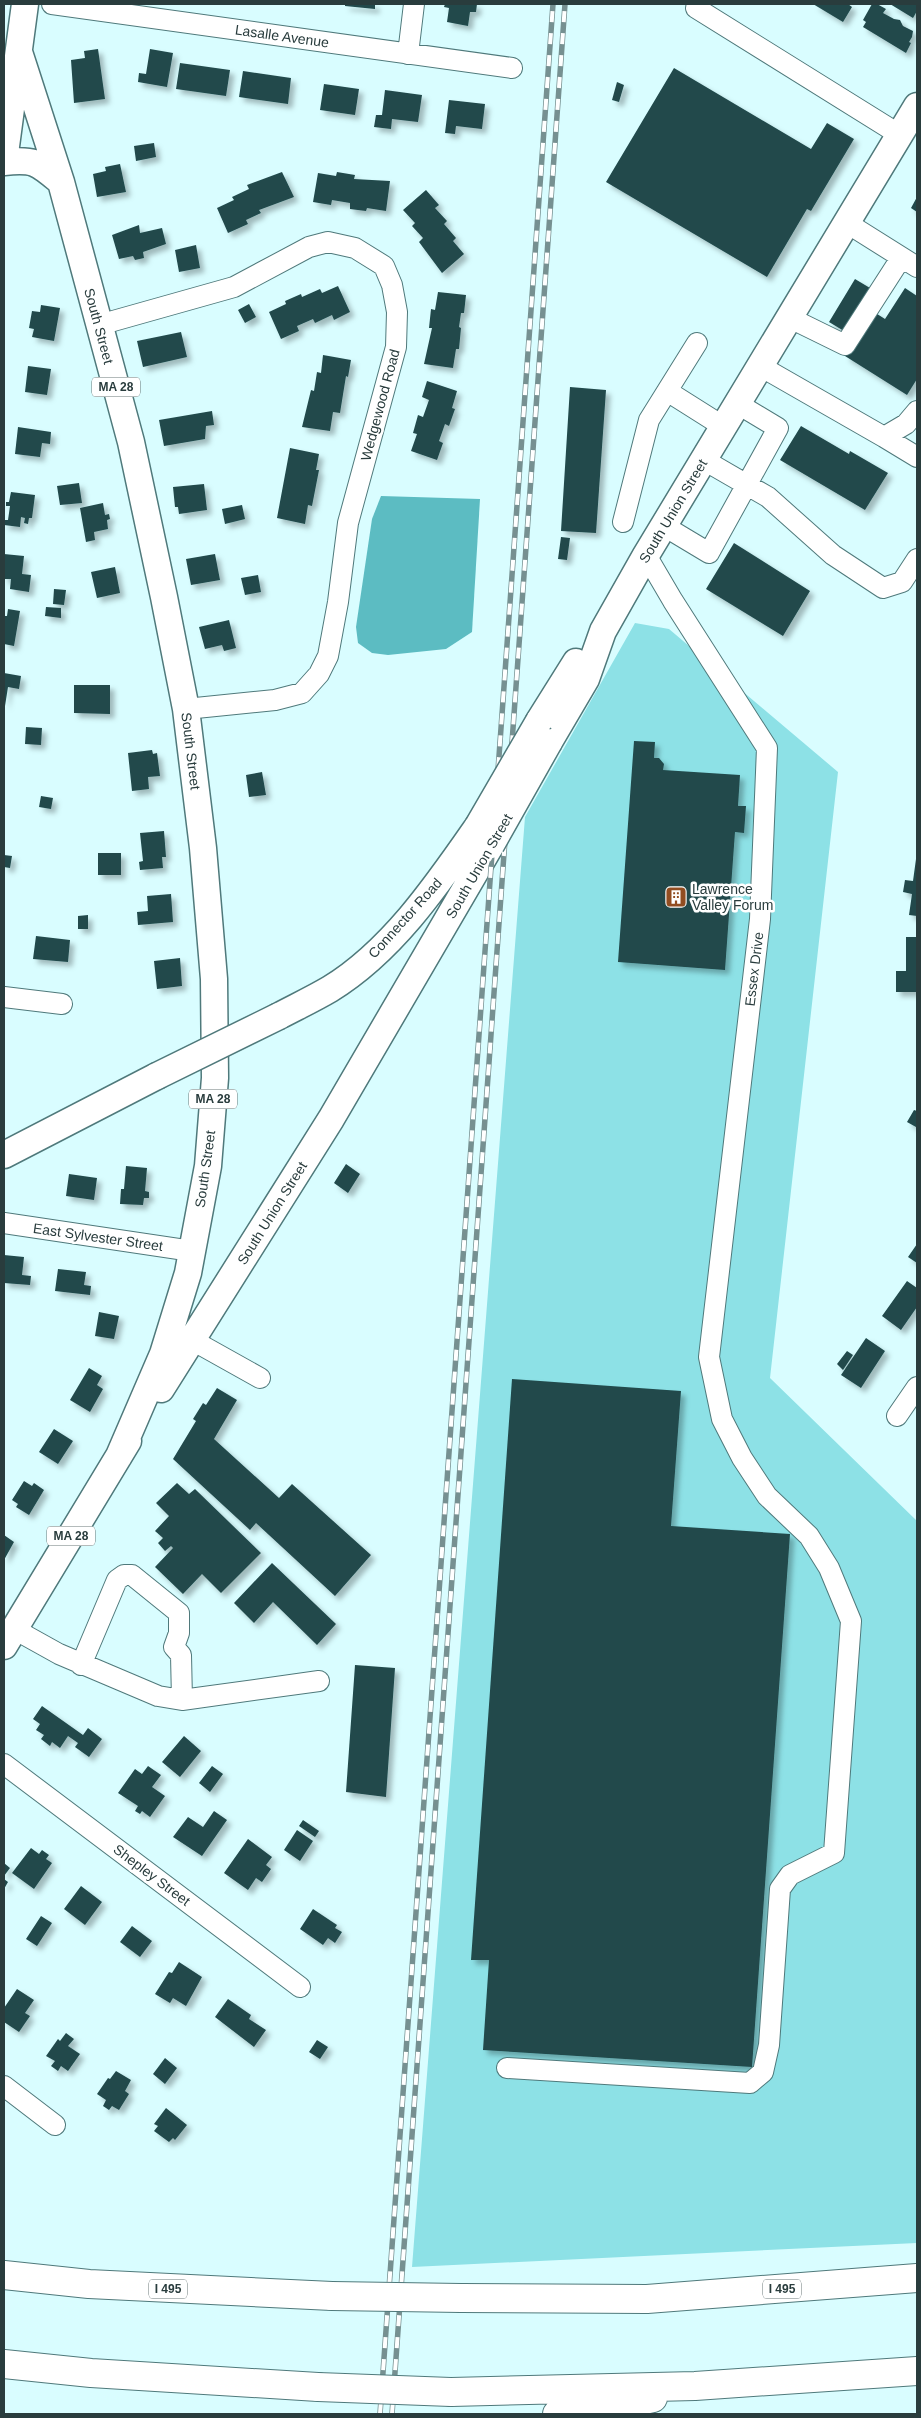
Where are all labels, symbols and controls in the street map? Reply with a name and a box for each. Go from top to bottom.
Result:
street label: Lasalle Avenue [234,21,330,51]
street label: South Street [81,286,117,366]
street label: Wedgewood Road [357,347,403,463]
road number: MA 28 [92,378,140,397]
street label: South Union Street [636,456,710,566]
street label: South Street [178,711,204,791]
street label: South Union Street [442,811,516,921]
street label: Connector Road [365,875,445,961]
place label: Lawrence Valley Forum [692,881,773,913]
building icon: Lawrence Valley Forum [664,885,688,909]
street label: Essex Drive [742,931,767,1007]
road number: MA 28 [189,1090,237,1108]
street label: South Street [192,1129,218,1209]
street label: South Union Street [234,1159,310,1267]
street label: East Sylvester Street [32,1220,164,1254]
road number: MA 28 [47,1526,95,1545]
street label: Shepley Street [111,1841,194,1909]
road number: I 495 [149,2280,187,2298]
road number: I 495 [763,2280,801,2298]

